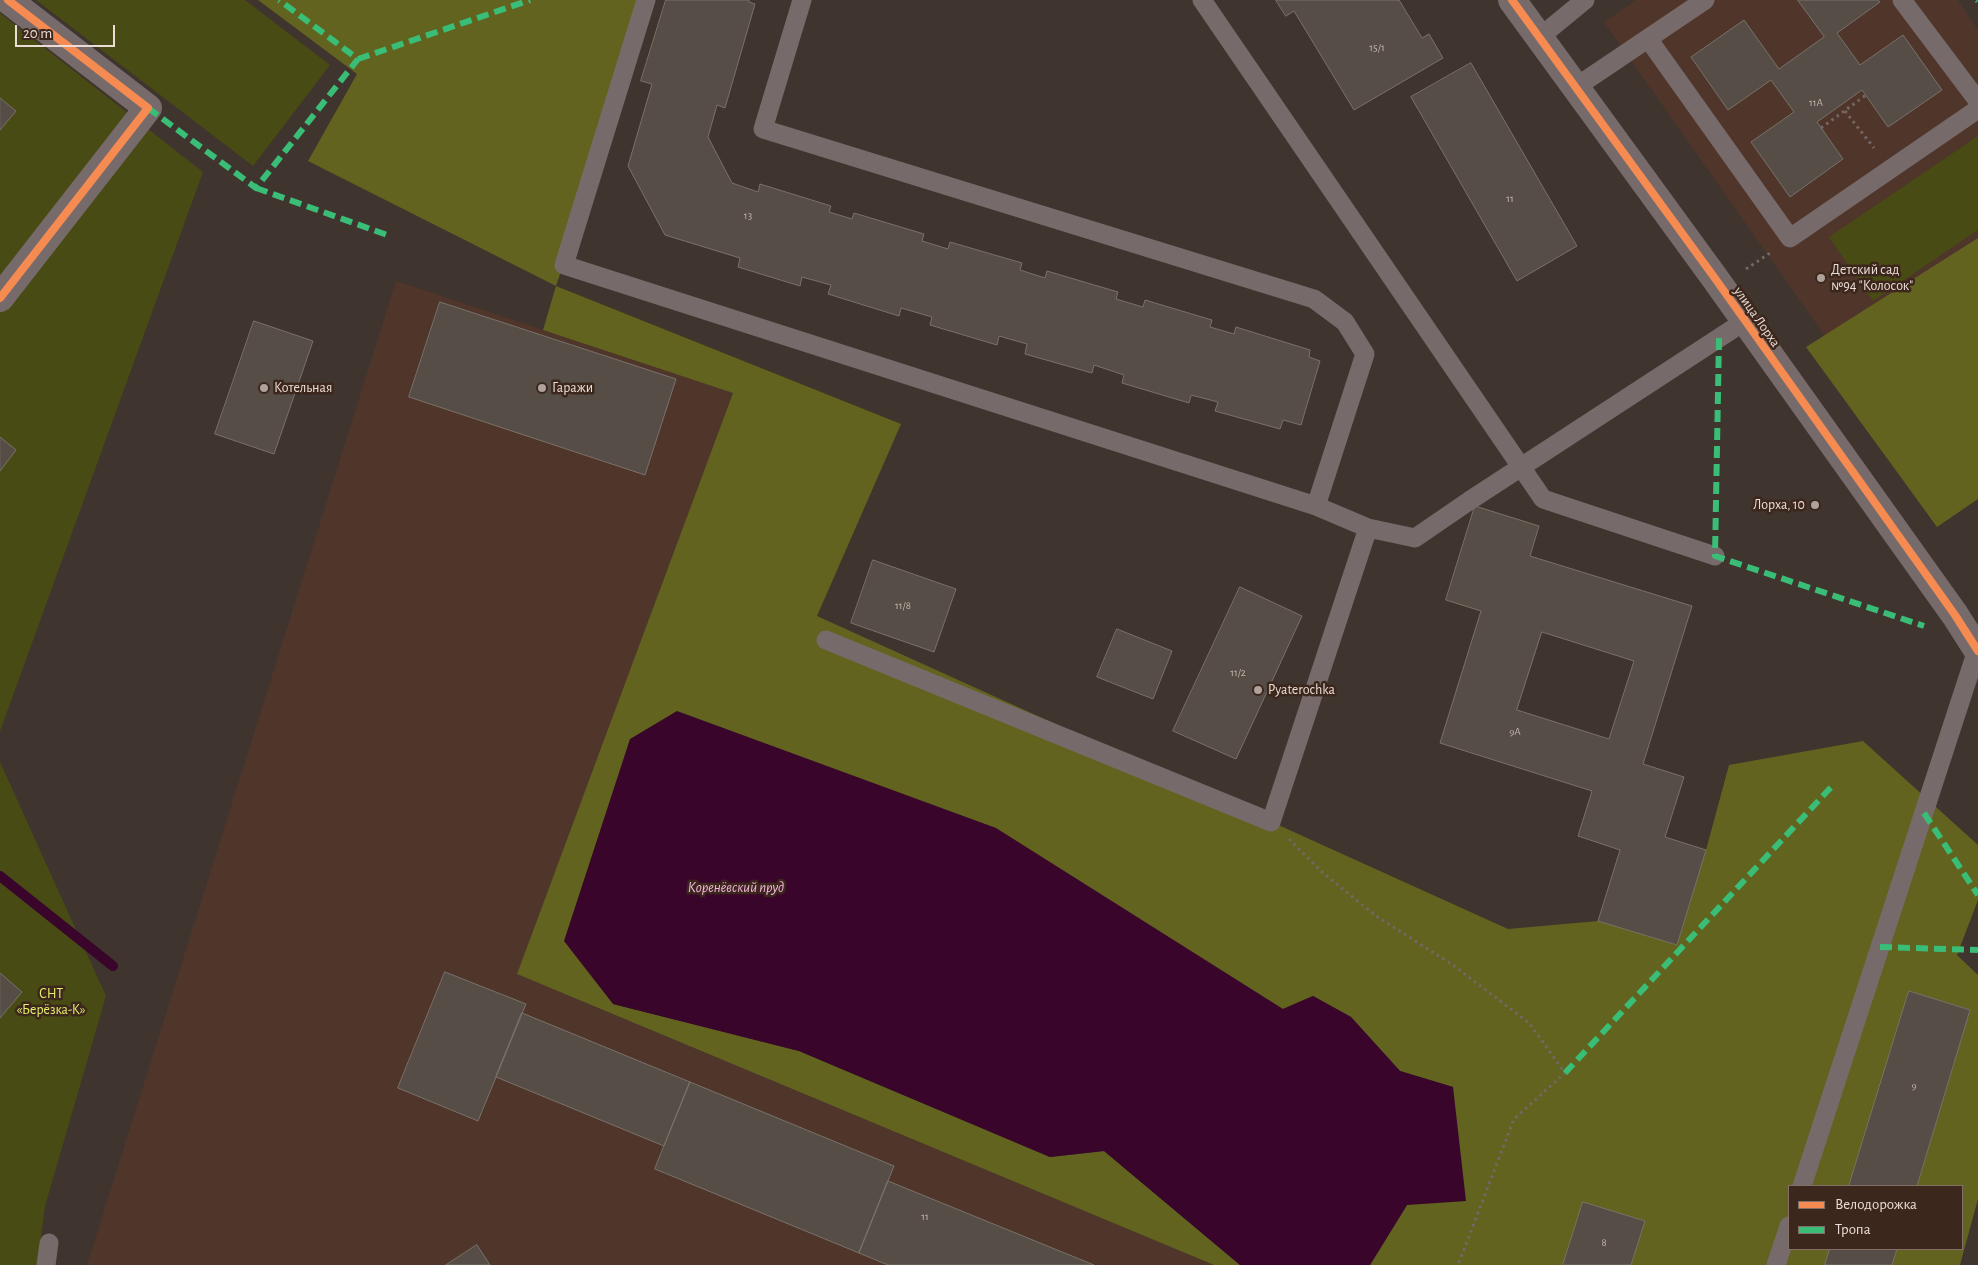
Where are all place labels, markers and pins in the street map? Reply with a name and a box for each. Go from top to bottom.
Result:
place label: Детский сад №94 "Колосок" [1831,262,1913,294]
marker: Детский сад №94 "Колосок" [1815,272,1827,284]
place label: Котельная [274,380,332,396]
place label: Гаражи [552,380,593,396]
marker: Котельная [258,382,270,394]
marker: Гаражи [536,382,548,394]
place label: Лорха, 10 [1753,497,1805,513]
marker: Лорха, 10 [1809,499,1821,511]
place label: Pyaterochka [1268,682,1335,698]
marker: Pyaterochka [1252,684,1264,696]

